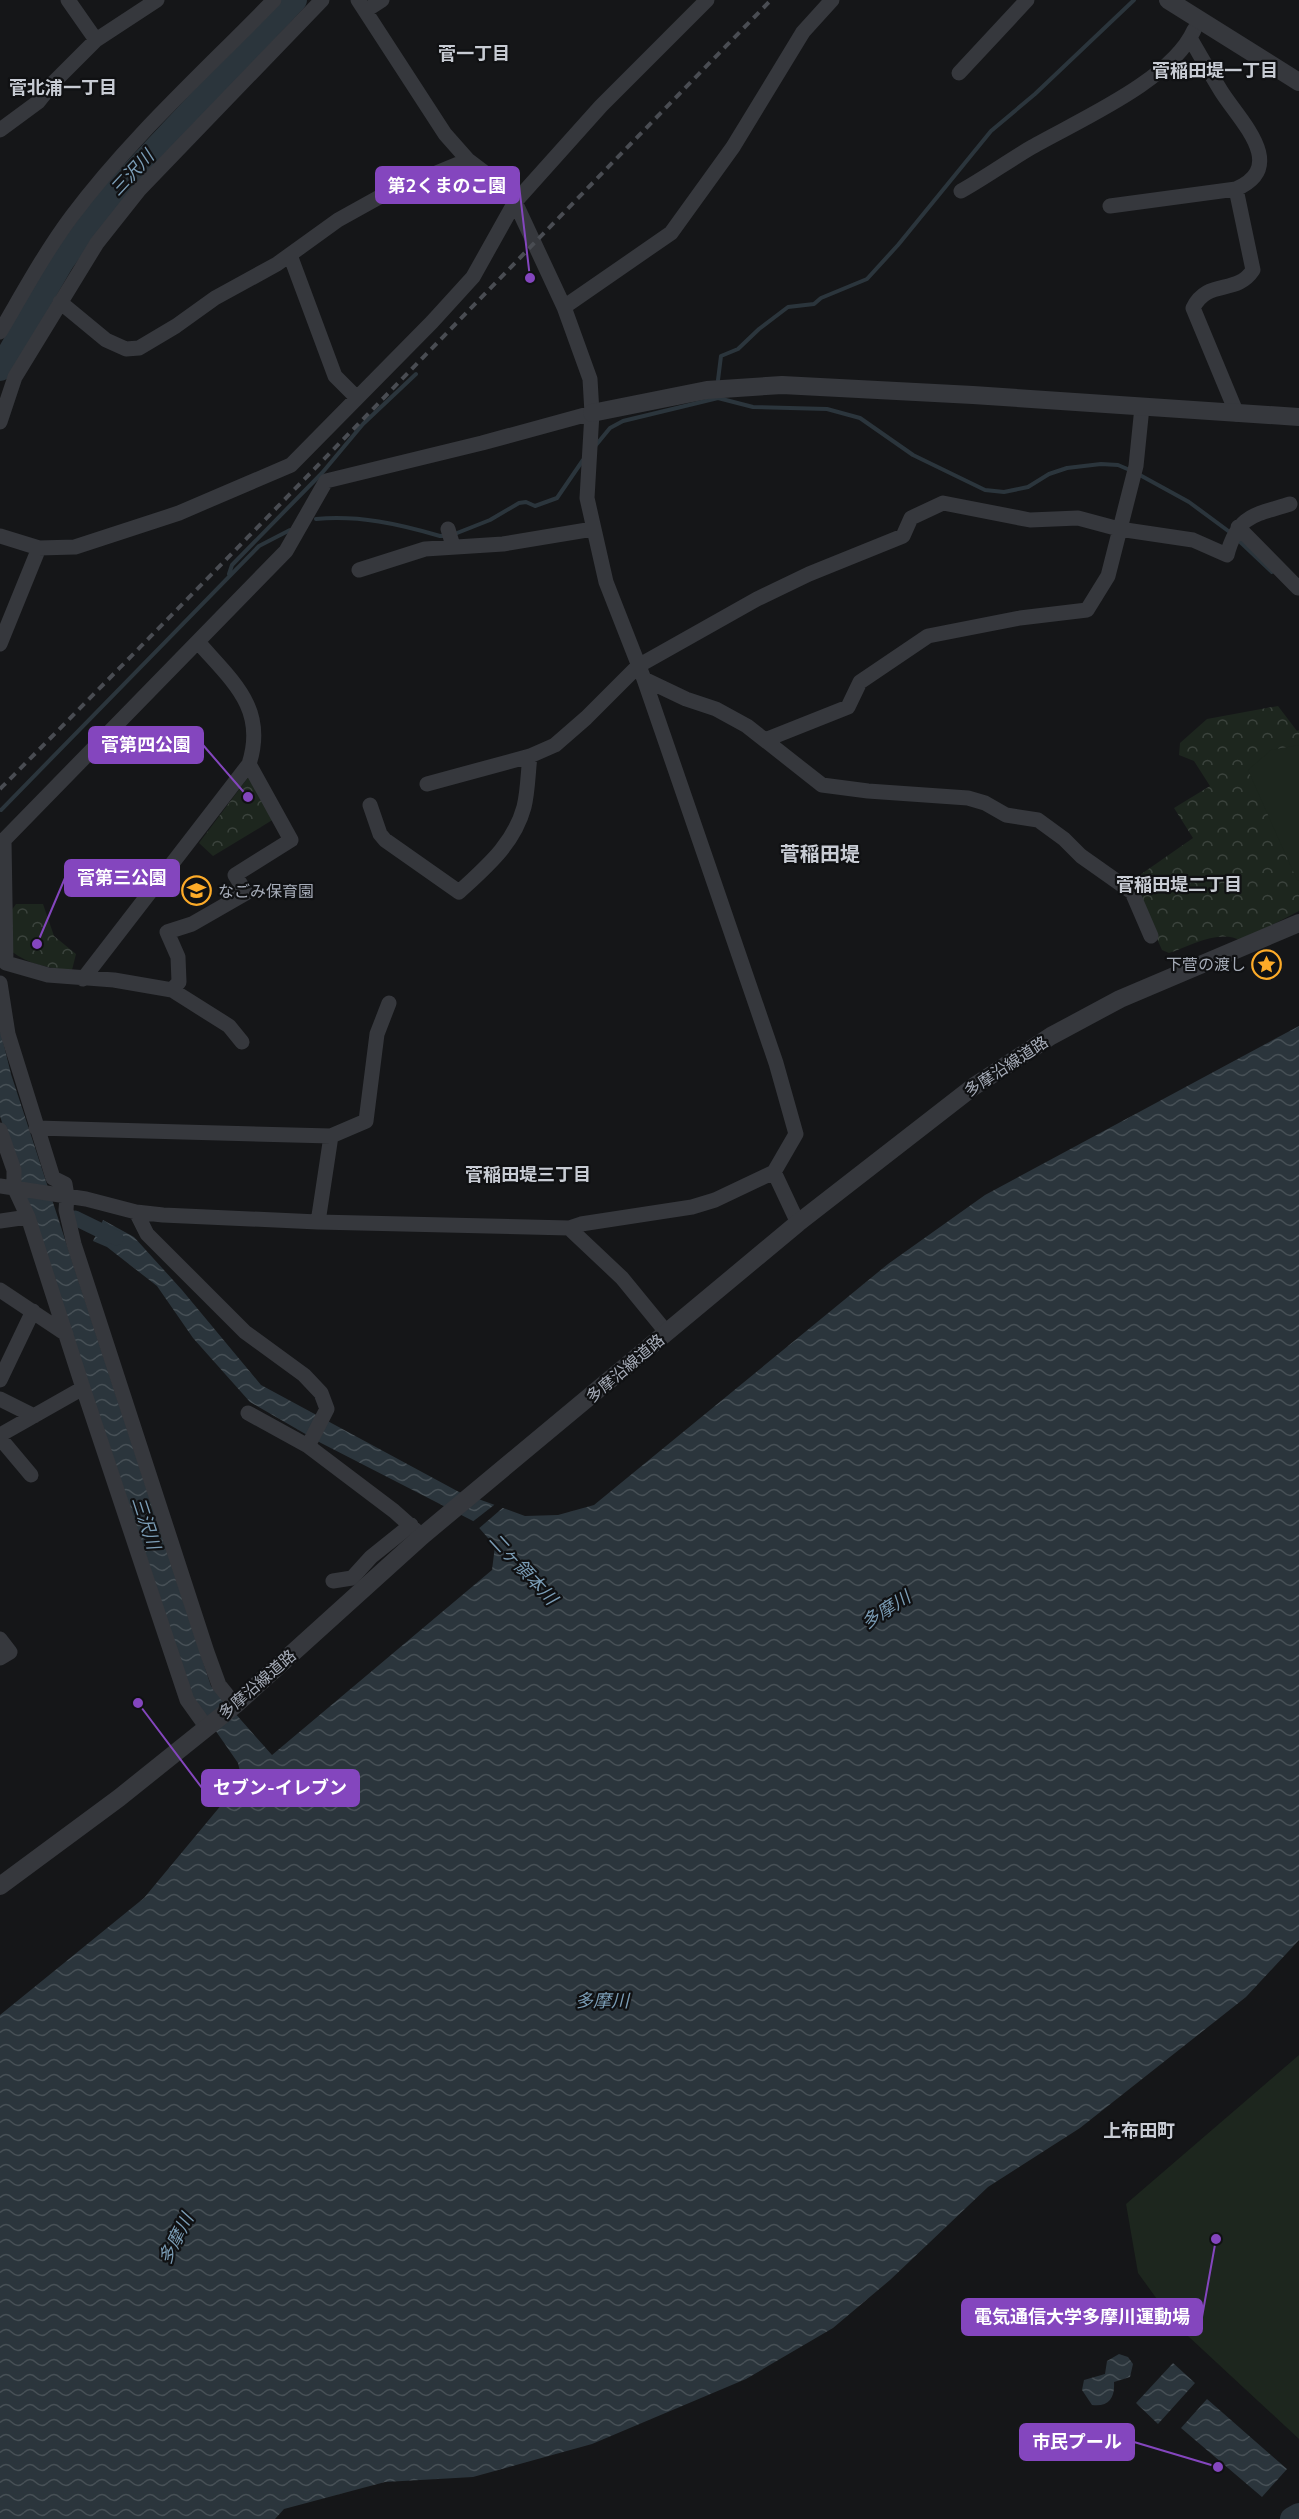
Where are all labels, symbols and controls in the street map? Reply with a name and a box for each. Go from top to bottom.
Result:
district label: 菅一丁目 [438,42,510,66]
district label: 菅稲田堤一丁目 [1152,59,1278,83]
district label: 菅北浦一丁目 [9,76,117,100]
water label: 三沢川 [105,144,161,201]
callout: 第2くまのこ園 [376,167,519,203]
text: 第2くまのこ園 [388,174,506,198]
callout: 菅第四公園 [89,727,203,763]
text: 菅第四公園 [101,733,191,757]
district label: 菅稲田堤 [780,841,860,868]
callout: 菅第三公園 [65,860,179,896]
text: 菅第三公園 [77,866,167,890]
district label: 菅稲田堤二丁目 [1116,873,1242,897]
school or university icon: なごみ保育園 [181,875,213,907]
place label: なごみ保育園 [218,881,314,903]
place icon: 下菅の渡し [1251,948,1283,980]
place label: 下菅の渡し [1166,954,1246,976]
street label: 多摩沿線道路 [960,1031,1053,1102]
district label: 菅稲田堤三丁目 [465,1163,591,1187]
street label: 多摩沿線道路 [582,1329,669,1408]
water label: 三沢川 [126,1494,166,1554]
water label: 二ヶ領本川 [484,1528,564,1612]
water label: 多摩川 [857,1584,917,1635]
street label: 多摩沿線道路 [214,1645,301,1725]
callout: セブン-イレブン [202,1770,359,1806]
text: セブン-イレブン [213,1776,347,1800]
water label: 多摩川 [575,1989,631,2013]
district label: 上布田町 [1103,2119,1175,2143]
water label: 多摩川 [153,2208,200,2269]
callout: 電気通信大学多摩川運動場 [962,2299,1202,2335]
text: 電気通信大学多摩川運動場 [974,2305,1190,2329]
callout: 市民プール [1020,2424,1134,2460]
text: 市民プール [1032,2430,1122,2454]

